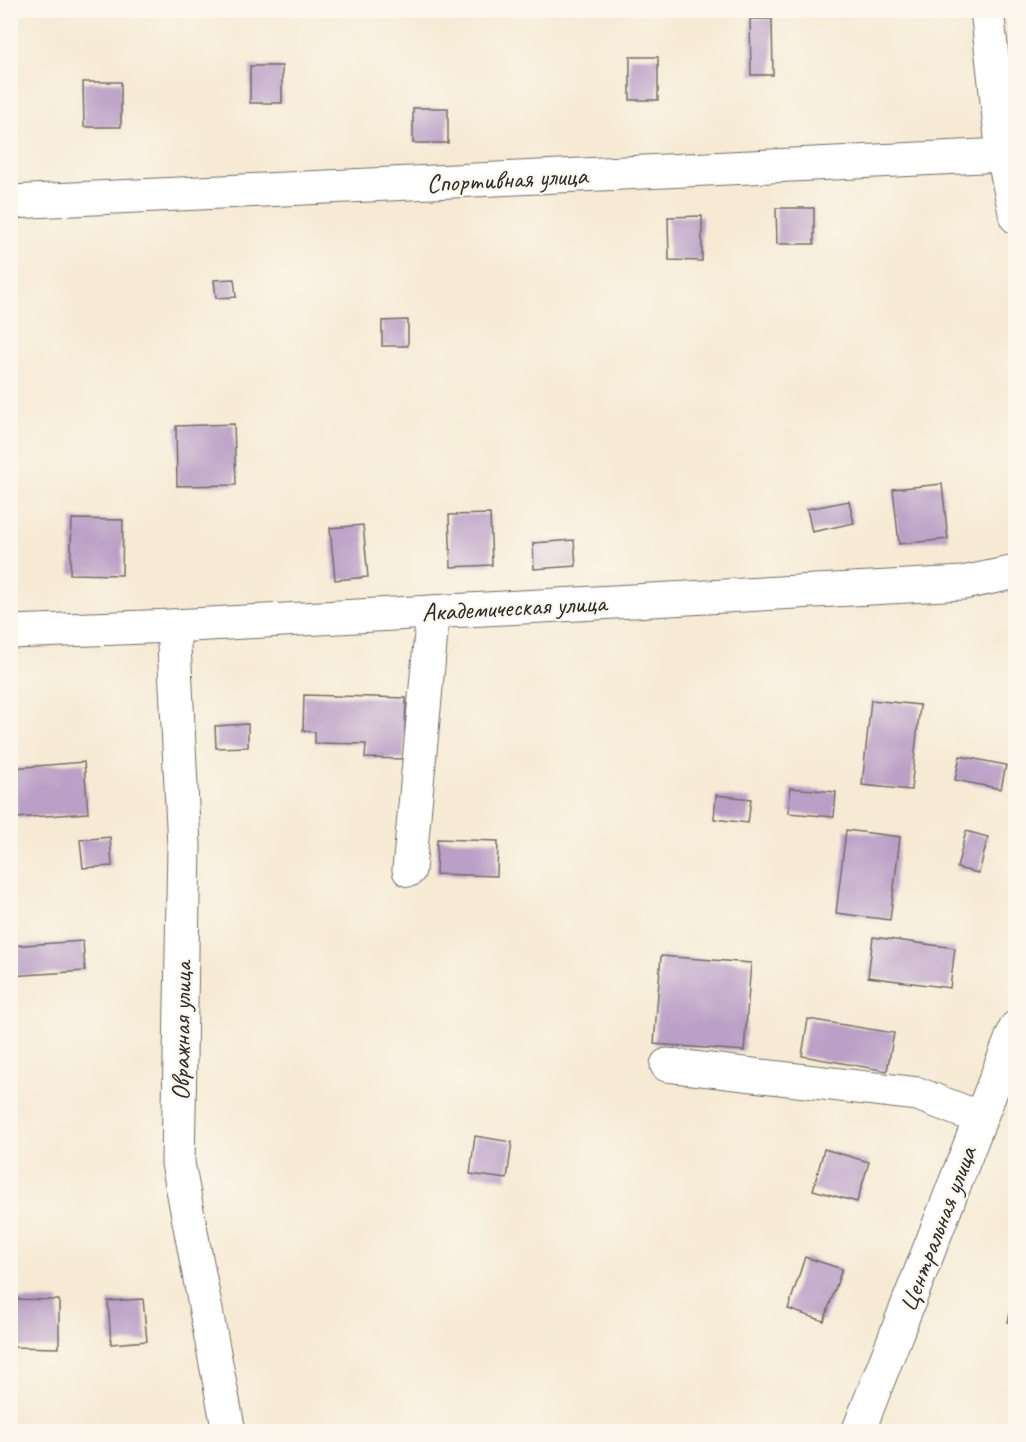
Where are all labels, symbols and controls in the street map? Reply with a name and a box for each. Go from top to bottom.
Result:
street label: Спортивная улица [426,159,590,200]
street label: Академическая улица [421,586,609,629]
street label: Овражная улица [164,959,199,1101]
street label: Центральная улица [891,1140,985,1316]

